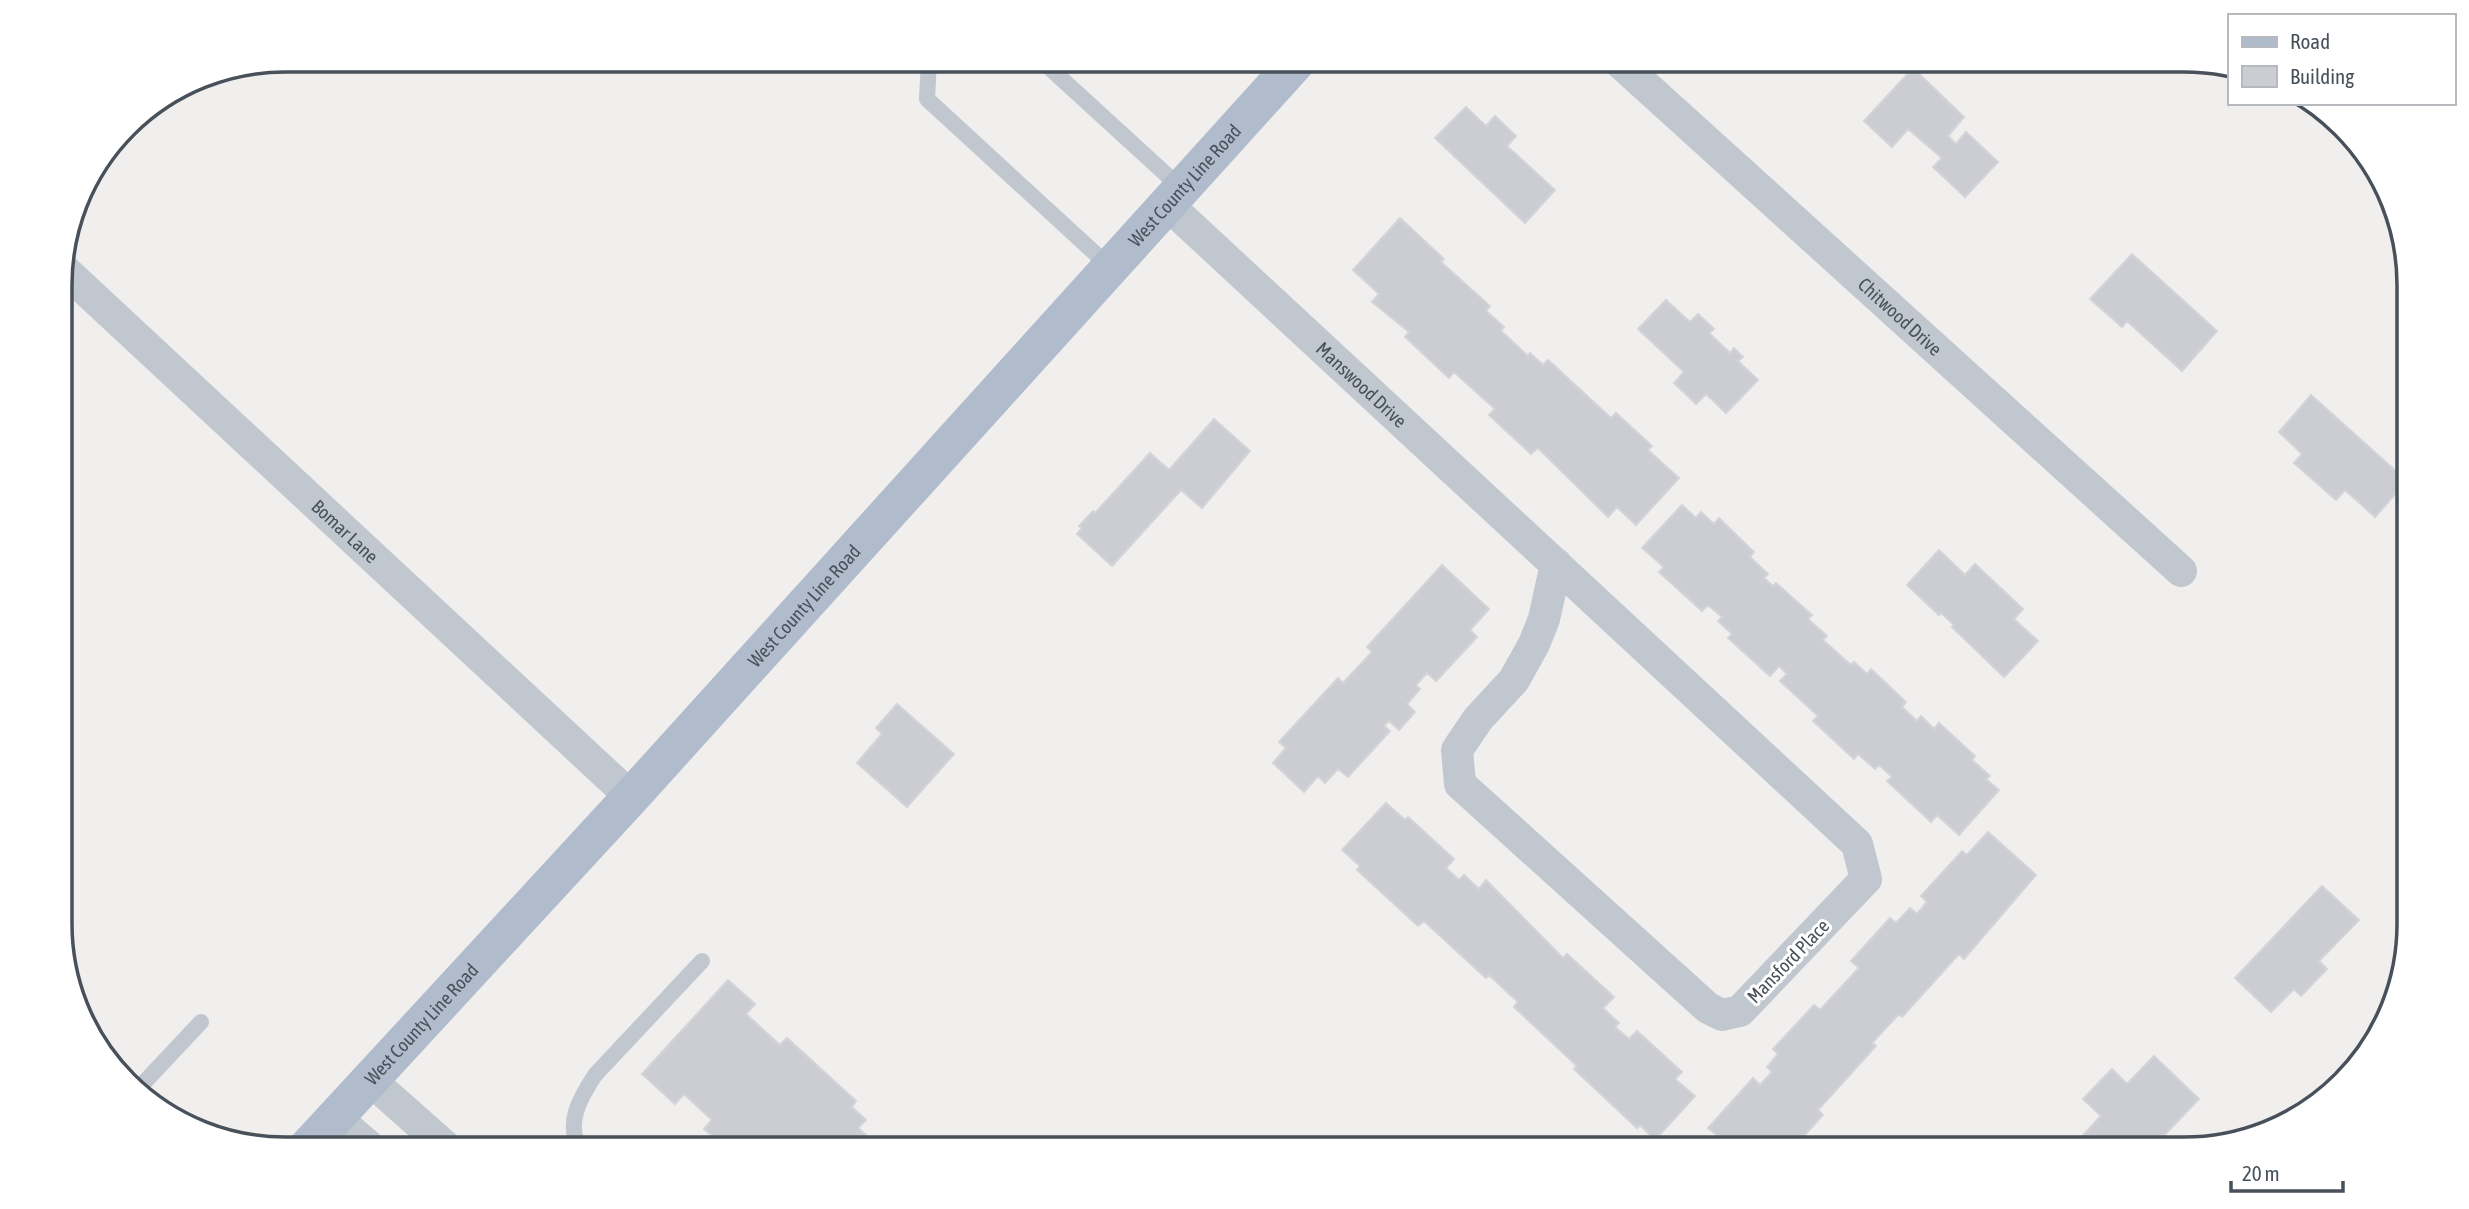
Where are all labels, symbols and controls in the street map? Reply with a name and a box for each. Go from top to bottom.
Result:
legend [2228,14,2455,105]
text: Road [2290,29,2330,53]
text: Building [2290,64,2354,88]
street label: West County Line Road [1124,120,1245,251]
street label: Chitwood Drive [1854,273,1946,360]
street label: Manswood Drive [1312,337,1411,432]
street label: Bomar Lane [307,495,383,567]
street label: West County Line Road [743,540,865,671]
street label: Mansford Place [1743,915,1833,1007]
street label: West County Line Road [360,959,483,1089]
scale bar [2231,1150,2343,1194]
text: 20 m [2242,1161,2280,1185]

